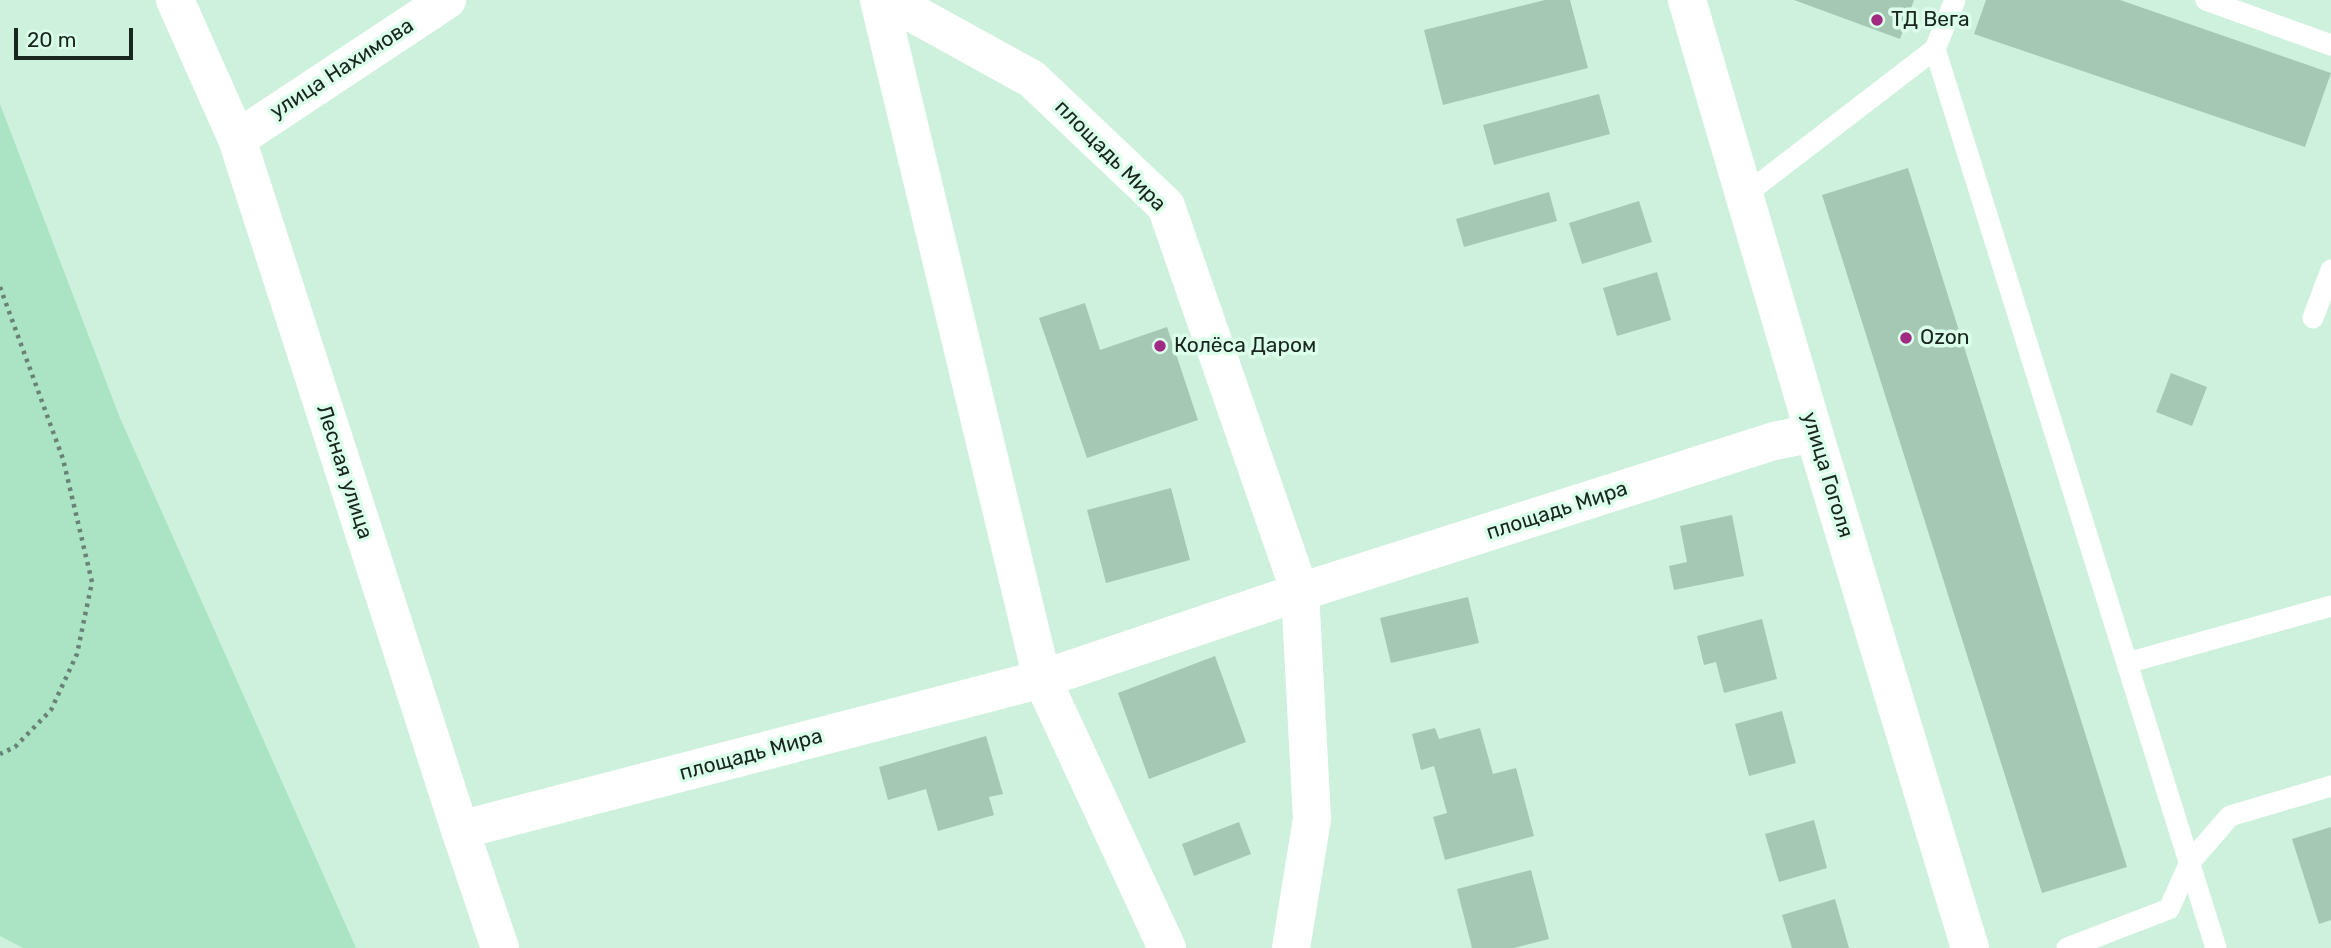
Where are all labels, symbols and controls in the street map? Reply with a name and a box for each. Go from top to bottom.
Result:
place label: ТД Вега [1891,7,1970,33]
marker: ТД Вега [1869,12,1885,28]
street label: улица Нахимова [266,13,418,125]
scale bar [18,14,136,58]
text: 20 m [27,27,76,52]
street label: площадь Мира [1049,95,1171,217]
place label: Ozon [1920,325,1970,351]
marker: Ozon [1898,330,1914,346]
place label: Колёса Даром [1174,333,1316,359]
marker: Колёса Даром [1152,338,1168,354]
street label: Лесная улица [310,402,378,542]
street label: улица Гоголя [1796,409,1858,541]
street label: площадь Мира [1483,476,1631,546]
street label: площадь Мира [677,724,825,786]

